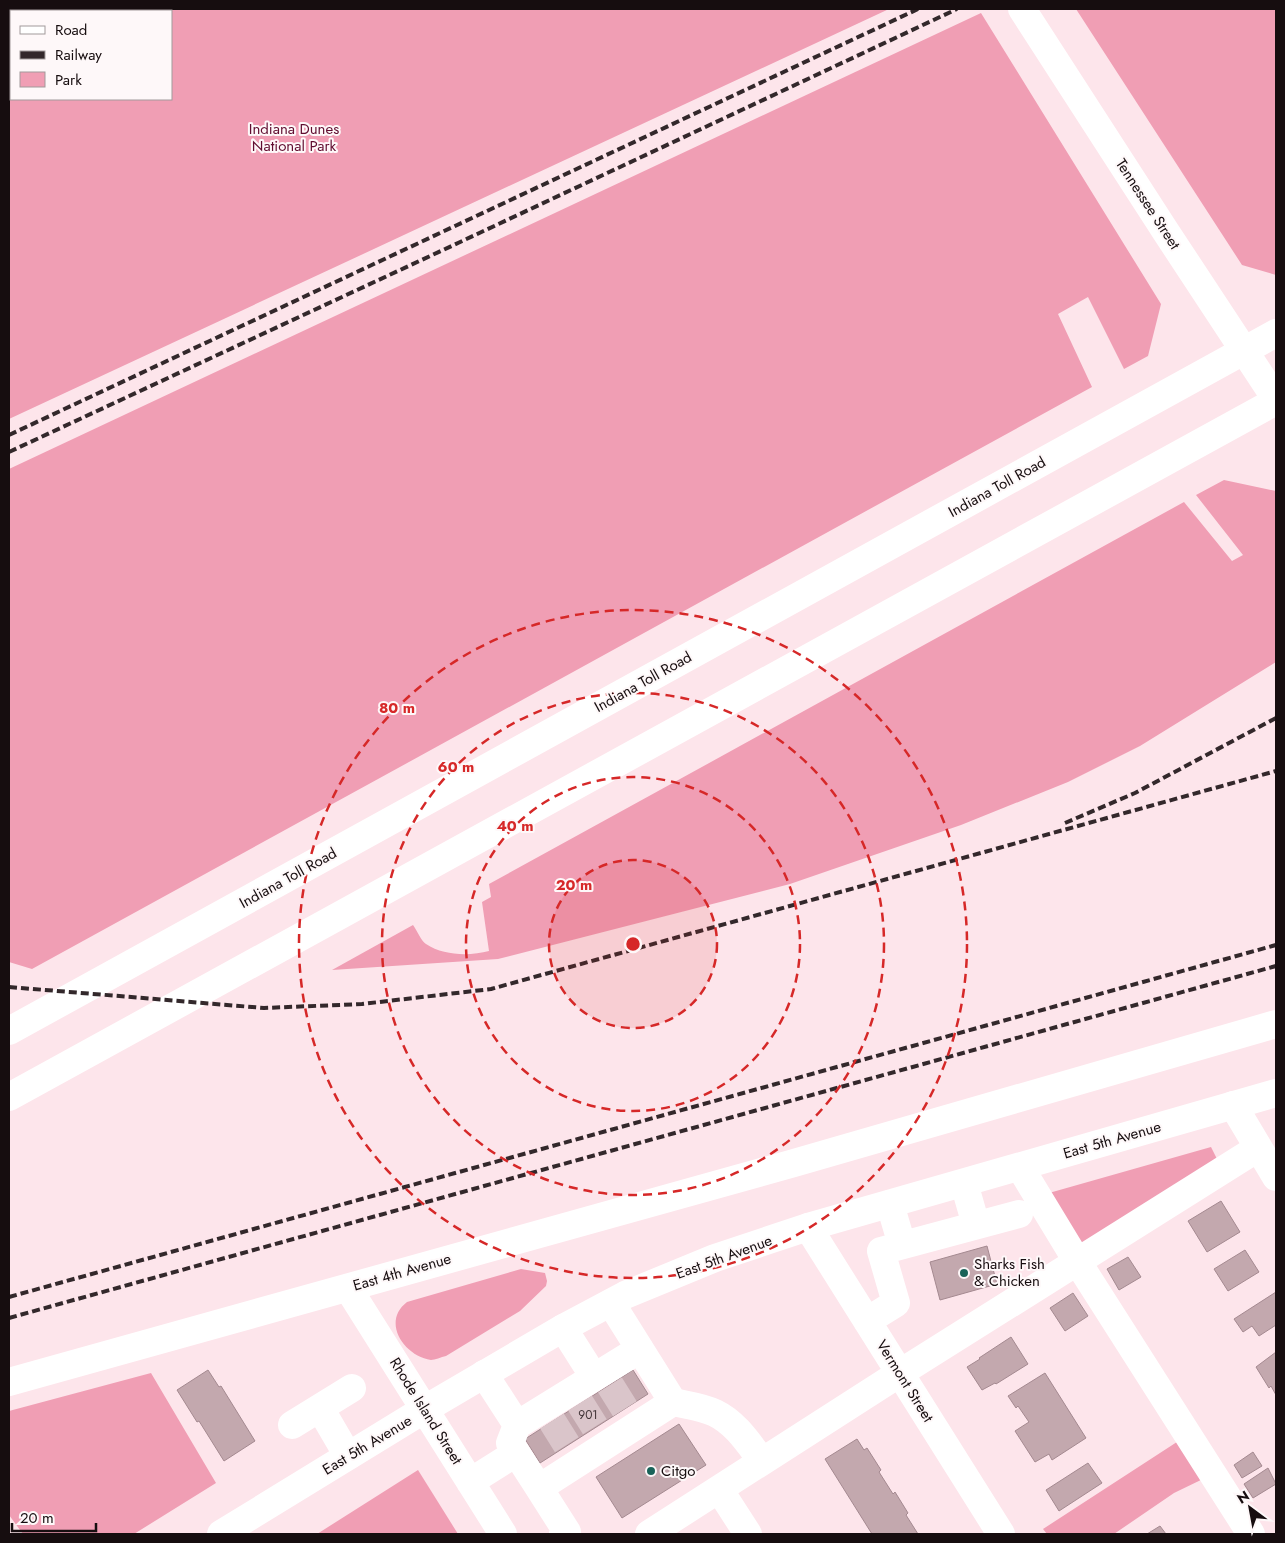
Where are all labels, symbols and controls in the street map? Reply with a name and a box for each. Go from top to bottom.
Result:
legend [10,10,172,100]
text: Road [55,19,87,41]
text: Railway [55,44,102,66]
text: Park [55,69,82,91]
park label: Indiana Dunes National Park [249,118,339,157]
street label: Tennessee Street [1110,154,1186,254]
street label: Indiana Toll Road [944,451,1050,523]
street label: Indiana Toll Road [590,646,696,718]
text: 80 m [379,697,415,719]
text: 60 m [438,756,474,778]
text: 40 m [496,815,534,837]
street label: Indiana Toll Road [235,842,341,914]
text: 20 m [556,874,592,896]
centre of rings [624,935,642,953]
street label: East 5th Avenue [1061,1115,1164,1164]
street label: East 5th Avenue [673,1229,775,1285]
street label: East 4th Avenue [350,1247,454,1297]
place label: Sharks Fish & Chicken [974,1253,1045,1292]
marker: Sharks Fish & Chicken [958,1267,970,1279]
street label: Vermont Street [871,1336,939,1427]
street label: Rhode Island Street [384,1353,468,1469]
house number: 901 [578,1406,598,1424]
street label: East 5th Avenue [318,1409,416,1480]
place label: Citgo [661,1460,696,1482]
marker: Citgo [645,1465,657,1477]
north arrow [1225,1483,1275,1533]
text: N [1233,1486,1253,1508]
scale bar [12,1500,96,1532]
text: 20 m [20,1507,54,1529]

